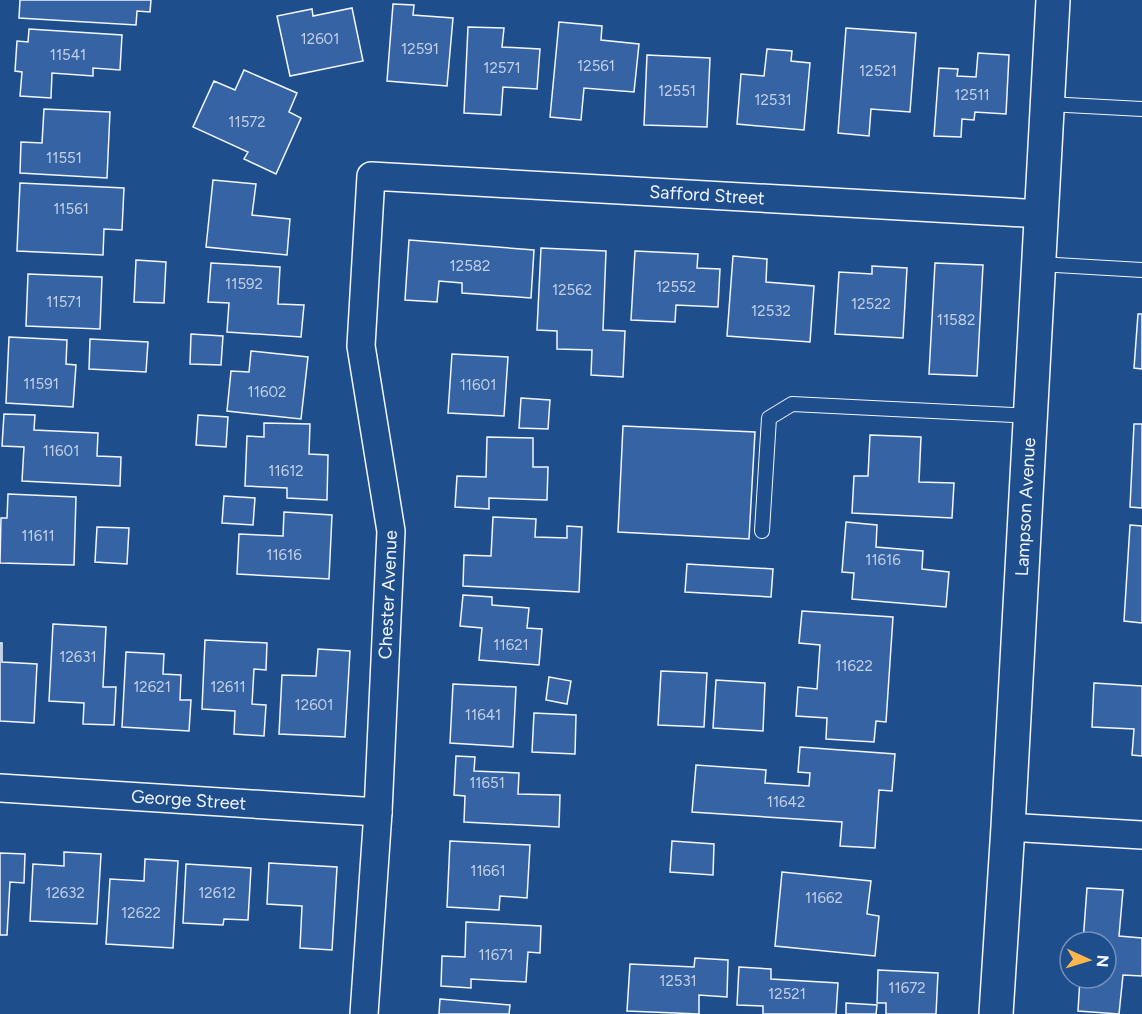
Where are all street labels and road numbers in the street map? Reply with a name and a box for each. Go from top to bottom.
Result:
street label: Safford Street [649,181,765,209]
street label: Lampson Avenue [1011,437,1040,577]
street label: Chester Avenue [374,529,402,660]
street label: George Street [130,785,247,815]

